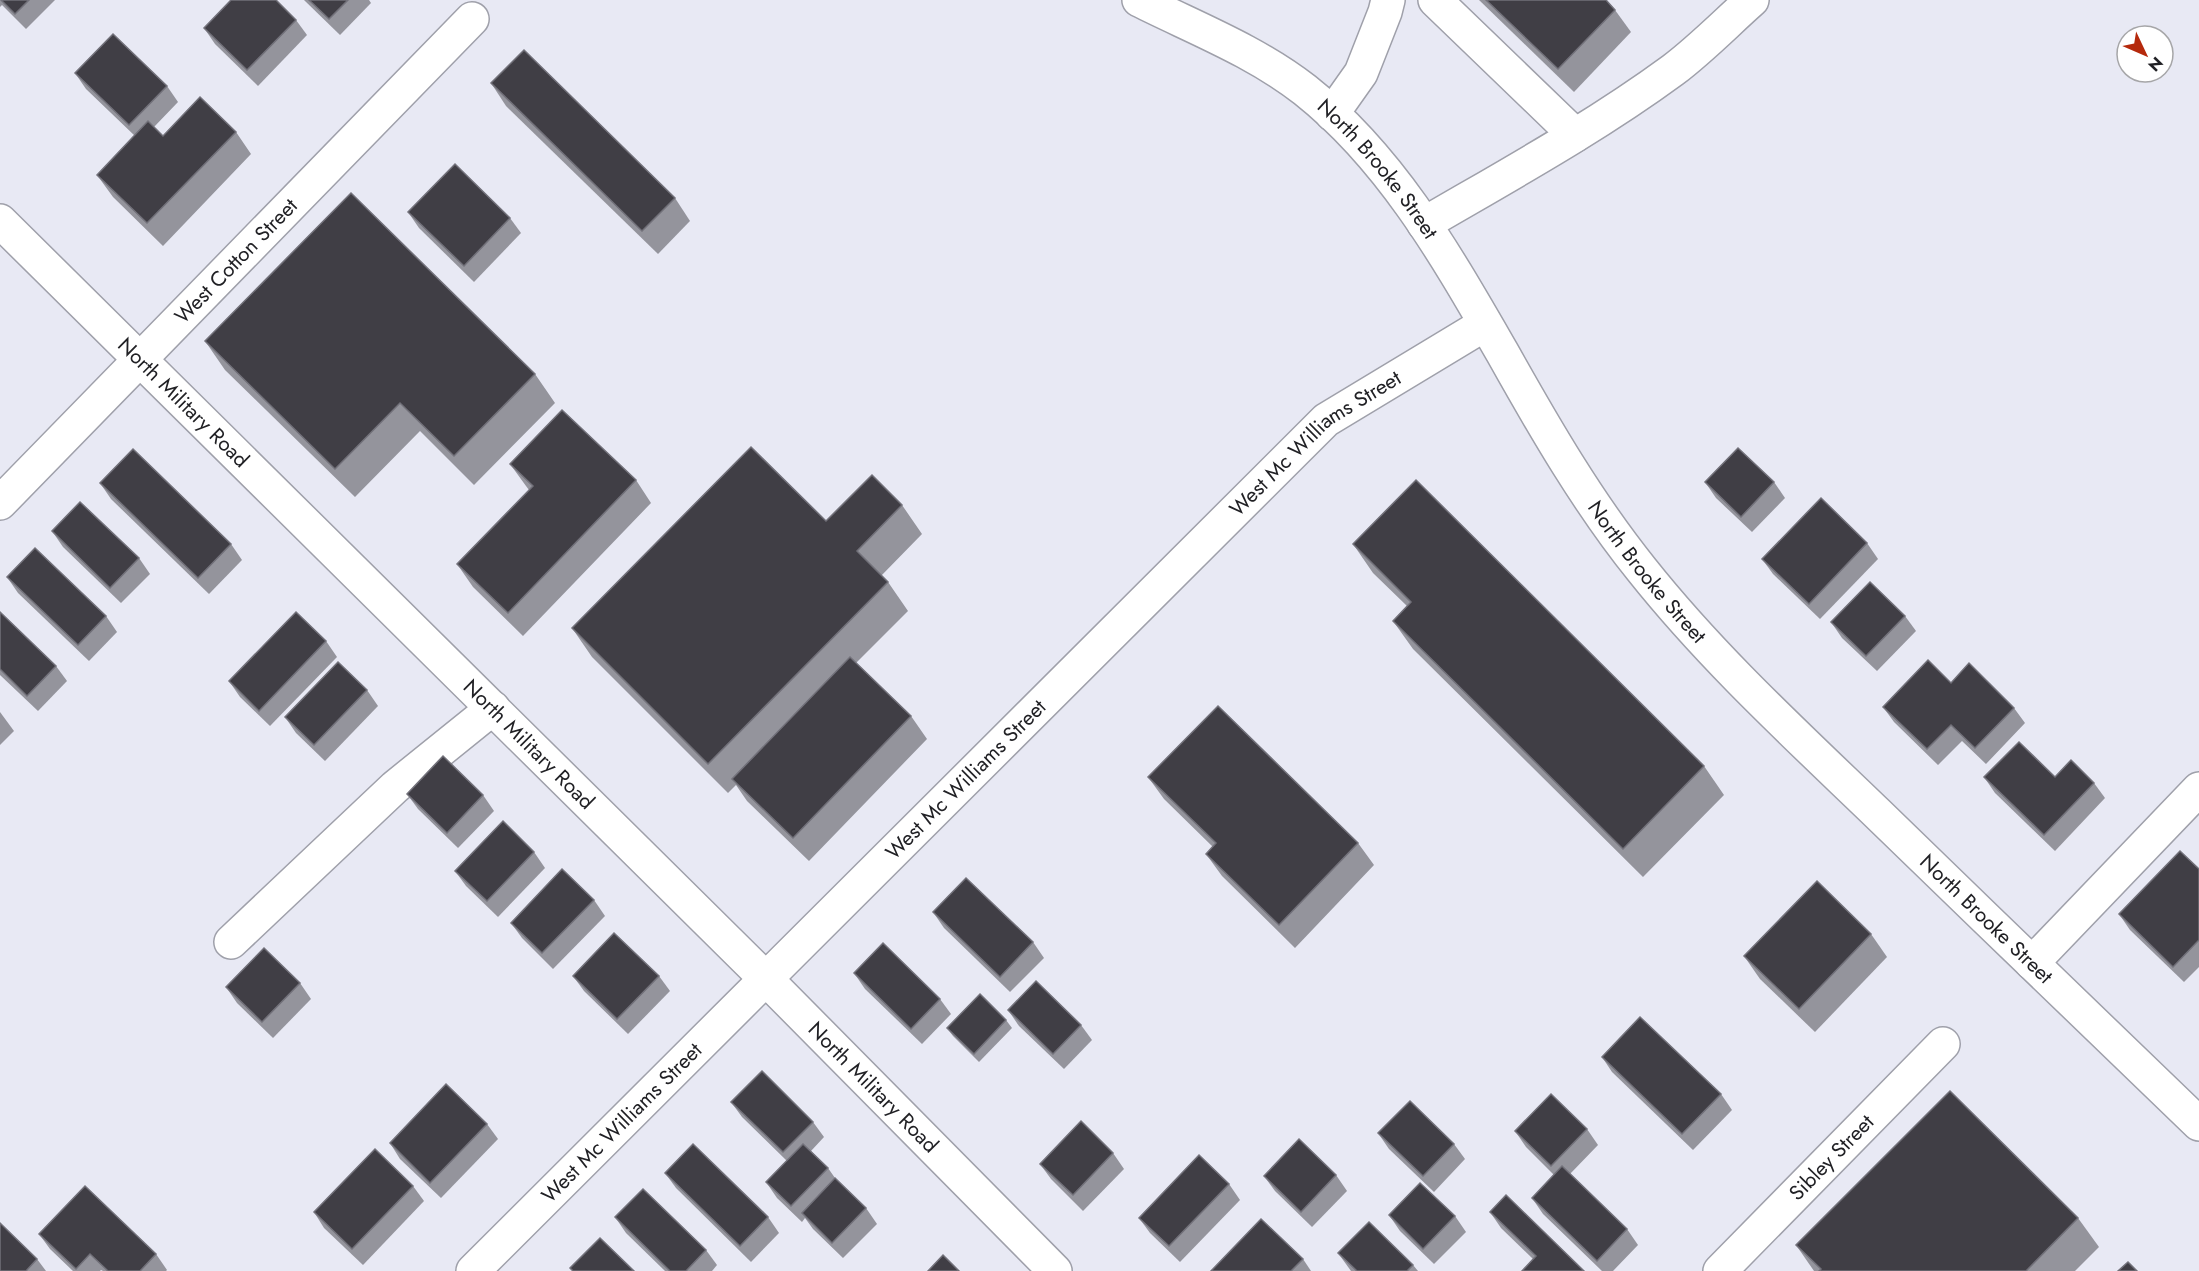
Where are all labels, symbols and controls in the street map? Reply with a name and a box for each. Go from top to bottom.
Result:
north arrow [2115,24,2175,84]
text: N [2143,52,2168,77]
street label: North Brooke Street [1311,92,1445,245]
street label: West Cotton Street [168,192,304,330]
street label: North Military Road [111,331,256,474]
street label: West Mc Williams Street [1223,363,1407,523]
street label: North Brooke Street [1580,495,1713,650]
street label: North Military Road [456,672,601,816]
street label: West Mc Williams Street [879,693,1053,866]
street label: North Brooke Street [1913,847,2060,991]
street label: North Military Road [801,1015,945,1160]
street label: West Mc Williams Street [535,1036,709,1210]
street label: Sibley Street [1782,1108,1881,1207]

